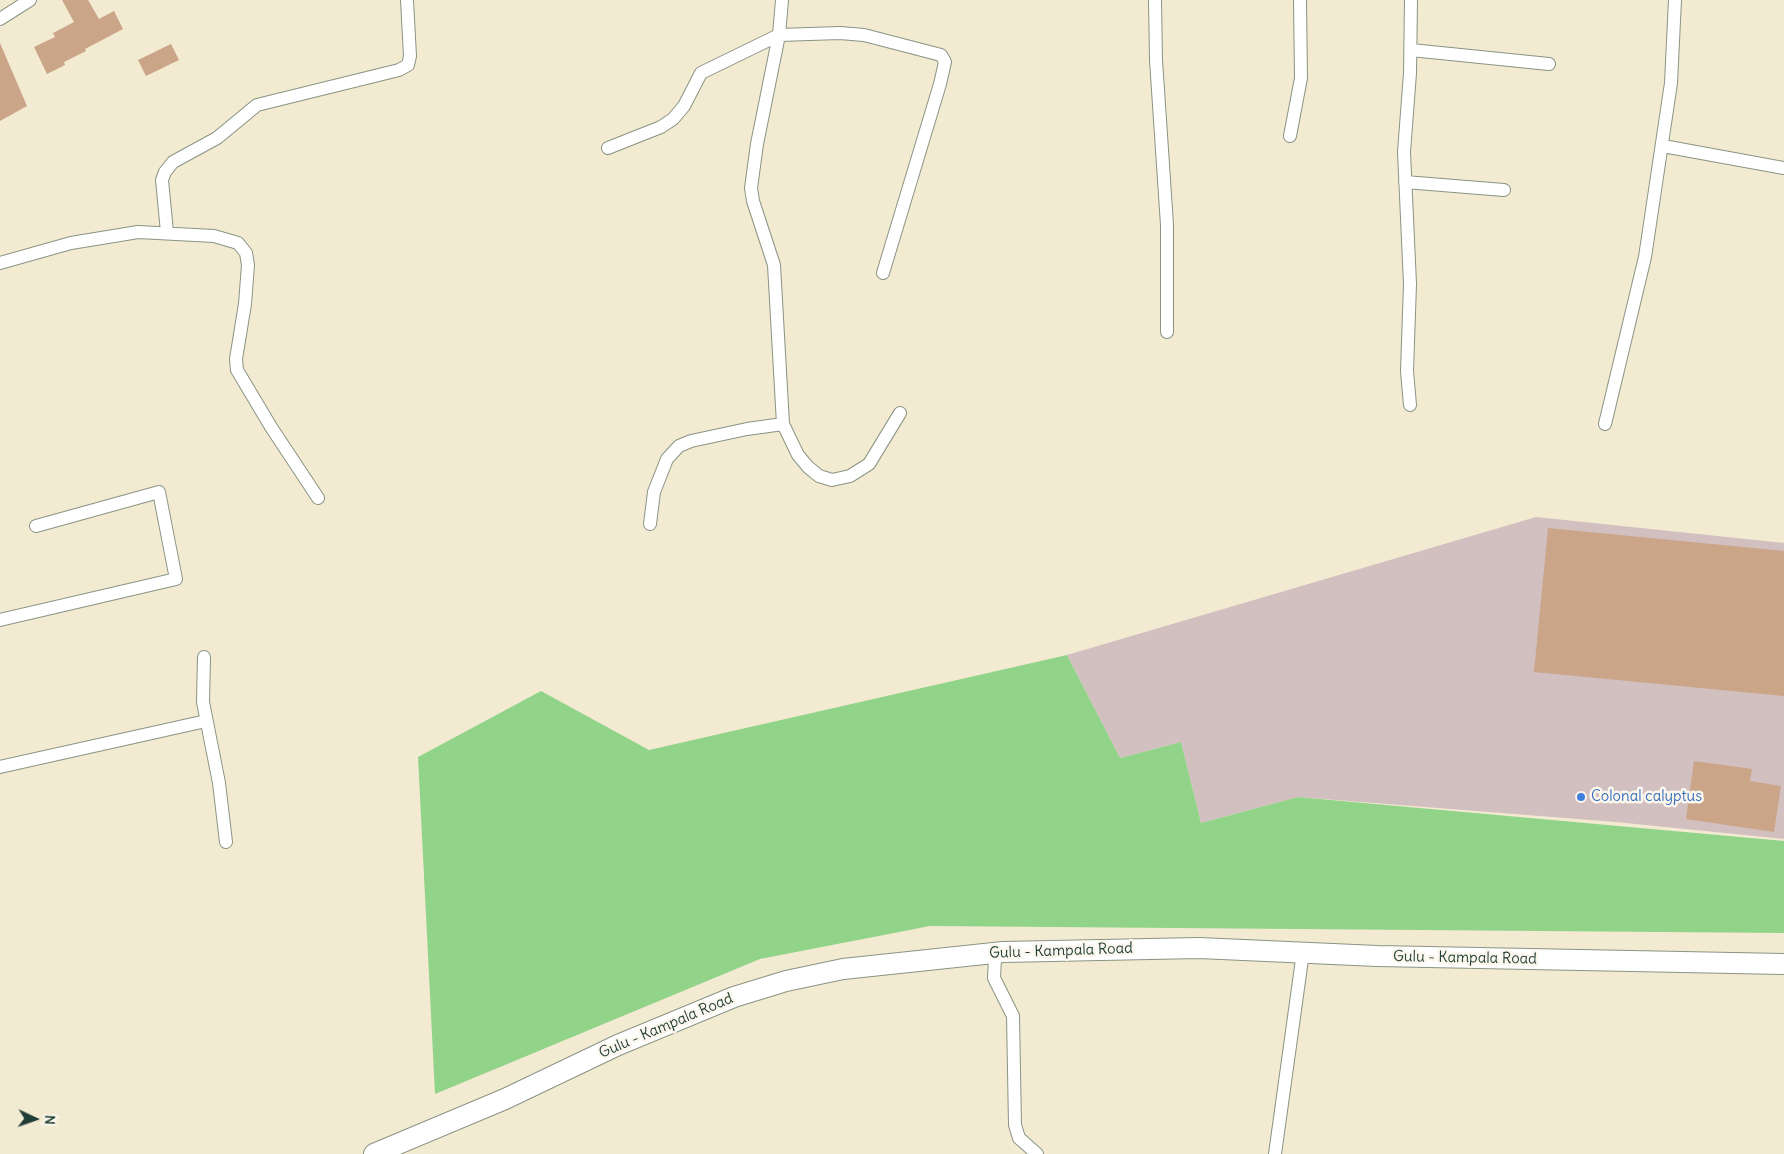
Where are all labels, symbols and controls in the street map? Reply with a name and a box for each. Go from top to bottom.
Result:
place label: Colonal calyptus [1591,788,1702,806]
marker: Colonal calyptus [1575,791,1587,803]
street label: Gulu - Kampala Road [989,939,1133,963]
street label: Gulu - Kampala Road [1393,948,1537,968]
street label: Gulu - Kampala Road [596,990,736,1062]
north arrow [10,1094,60,1144]
text: N [41,1114,59,1125]

